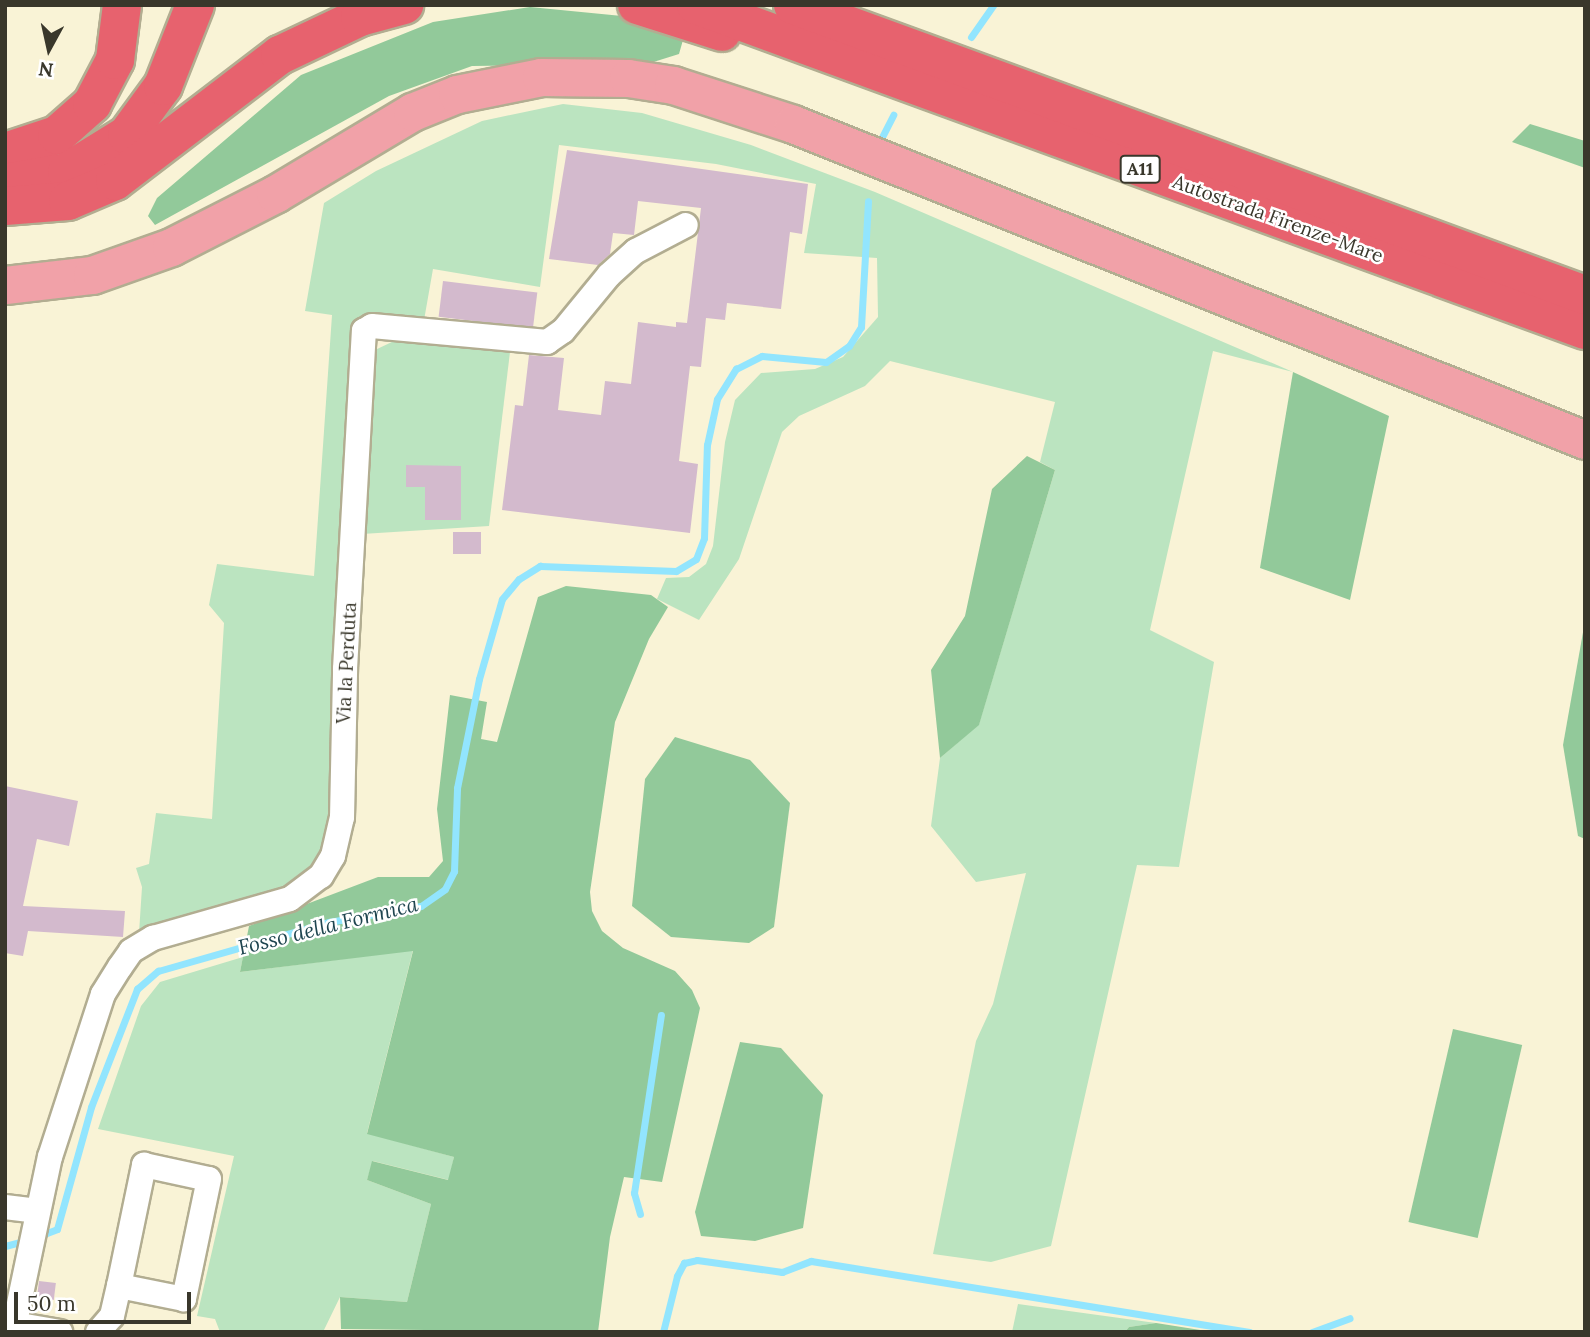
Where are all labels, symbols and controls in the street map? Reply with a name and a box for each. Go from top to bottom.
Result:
north arrow [14,14,84,84]
text: N [37,57,55,83]
road number: A11 [1119,154,1161,184]
street label: Autostrada Firenze-Mare [1170,170,1386,268]
street label: Via la Perduta [332,602,362,724]
water label: Fosso della Formica [235,891,421,961]
scale bar [18,1278,194,1322]
text: 50 m [27,1290,76,1317]

